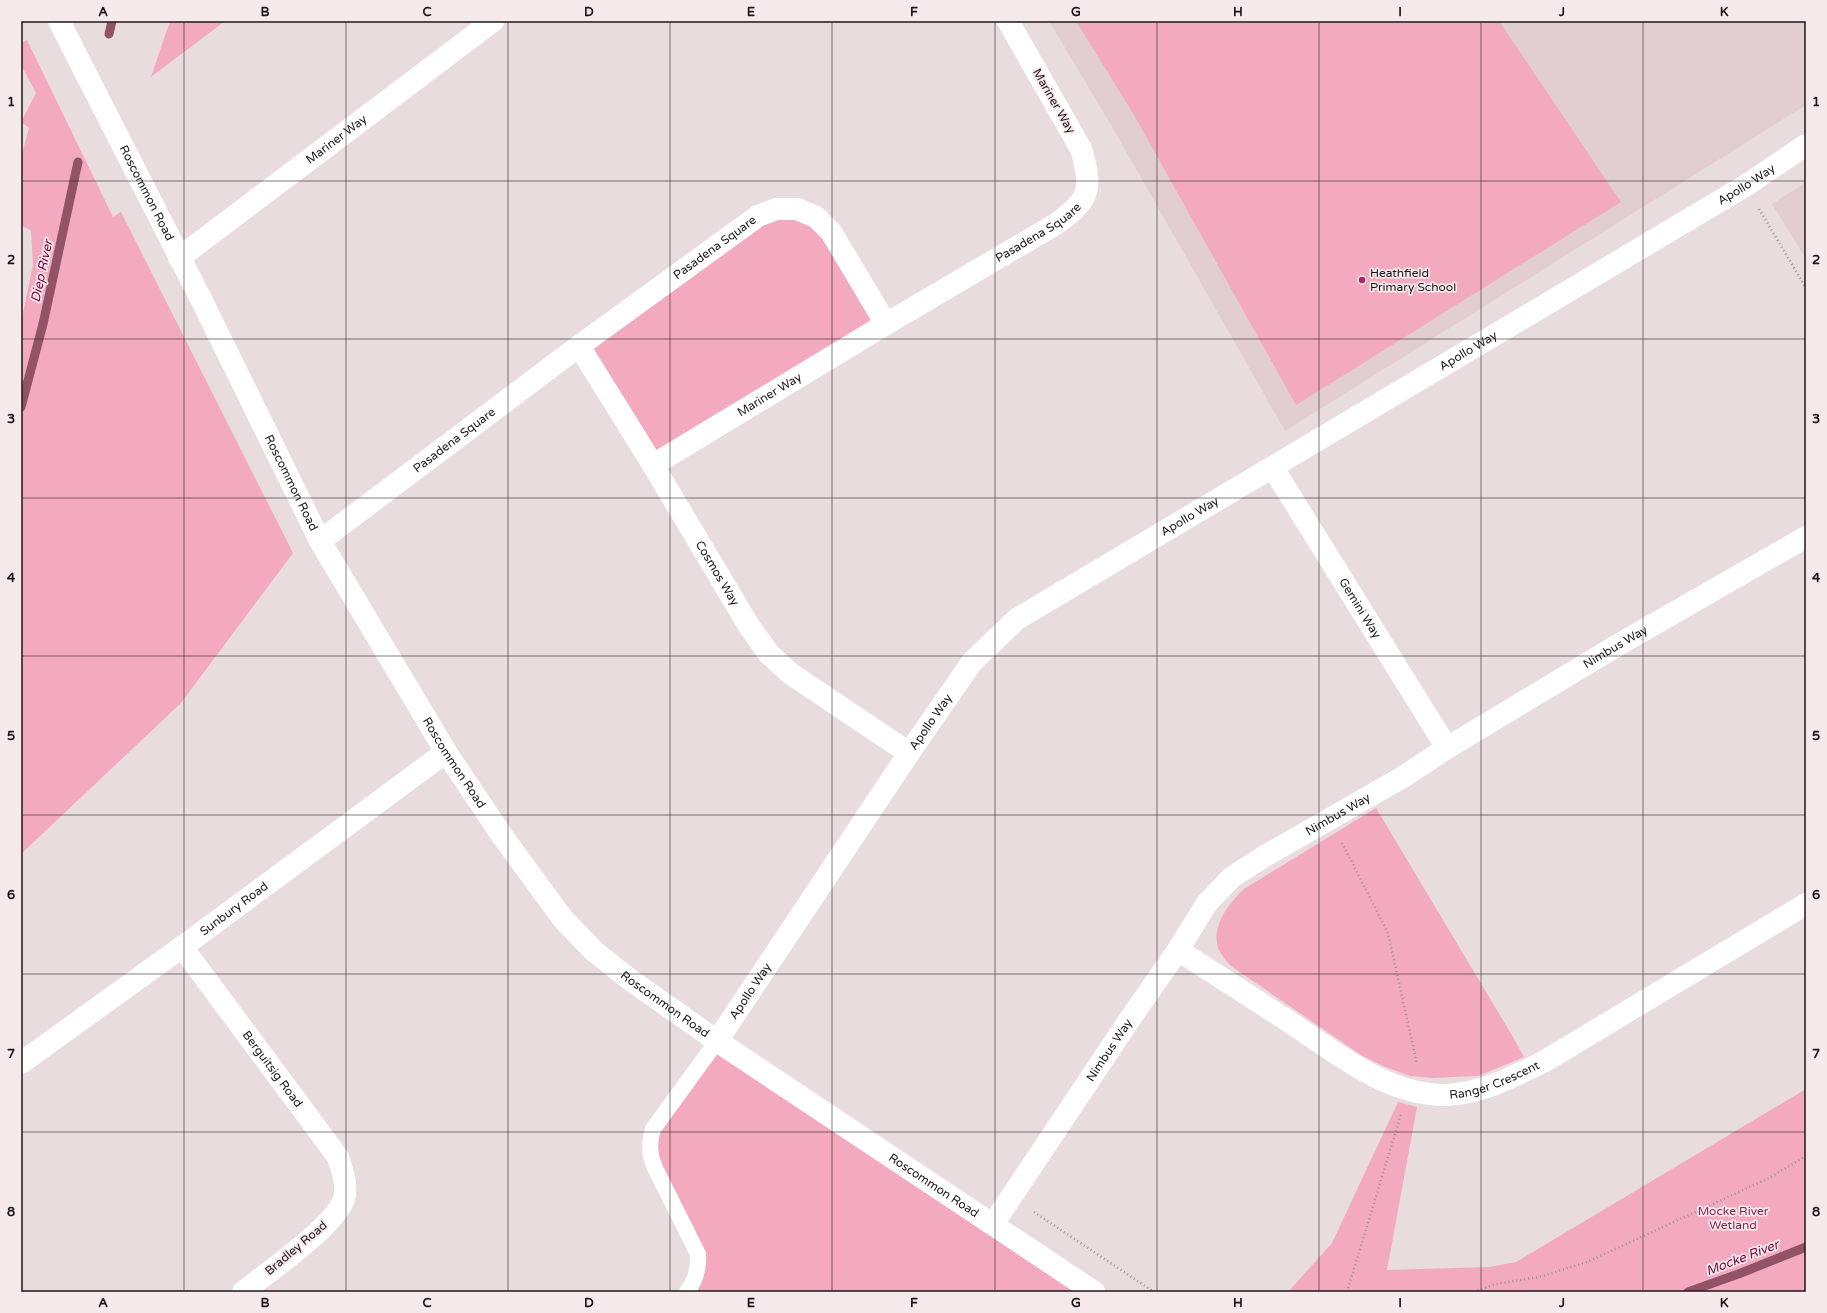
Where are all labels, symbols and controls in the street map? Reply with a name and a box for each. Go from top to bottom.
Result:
text: A [98,4,108,20]
text: B [260,4,270,20]
text: C [422,4,432,20]
text: D [584,4,594,20]
text: E [747,4,755,20]
text: F [910,4,918,20]
text: G [1071,4,1081,20]
text: H [1233,4,1243,20]
text: I [1398,4,1402,20]
text: J [1558,4,1565,20]
text: K [1720,4,1729,20]
street label: Mariner Way [1030,66,1078,136]
text: 1 [7,94,15,110]
text: 1 [1812,94,1820,110]
street label: Mariner Way [303,112,370,167]
street label: Roscommon Road [117,143,177,243]
street label: Apollo Way [1715,161,1778,208]
street label: Pasadena Square [993,200,1084,265]
street label: Pasadena Square [671,213,759,282]
water label: Diep River [28,237,57,304]
text: 2 [7,252,15,268]
text: 2 [1812,252,1820,268]
place label: Heathfield Primary School [1370,266,1456,294]
marker: Heathfield Primary School [1357,275,1367,285]
street label: Apollo Way [1437,328,1500,373]
street label: Mariner Way [735,370,804,419]
street label: Pasadena Square [411,405,498,475]
text: 3 [7,411,15,427]
text: 3 [1812,411,1820,427]
street label: Roscommon Road [262,433,321,533]
street label: Apollo Way [1158,493,1222,539]
street label: Cosmos Way [693,538,742,609]
text: 4 [7,570,16,586]
text: 4 [1812,570,1821,586]
street label: Gemini Way [1336,576,1384,641]
street label: Nimbus Way [1581,622,1650,671]
street label: Apollo Way [906,691,955,753]
street label: Roscommon Road [420,715,489,811]
text: 5 [7,728,15,744]
text: 5 [1812,728,1820,744]
street label: Nimbus Way [1303,790,1373,838]
street label: Sunbury Road [197,879,271,938]
text: 6 [7,887,15,903]
text: 6 [1812,887,1820,903]
street label: Apollo Way [726,960,774,1022]
street label: Roscommon Road [618,968,712,1040]
street label: Nimbus Way [1083,1016,1135,1084]
street label: Berguitsig Road [240,1028,306,1110]
text: 7 [7,1046,15,1062]
text: 7 [1812,1046,1820,1062]
street label: Ranger Crescent [1449,1058,1542,1102]
street label: Roscommon Road [886,1150,981,1220]
text: 8 [7,1204,15,1220]
park label: Mocke River Wetland [1698,1204,1769,1232]
text: 8 [1812,1204,1820,1220]
street label: Bradley Road [262,1218,330,1278]
water label: Mocke River [1704,1236,1783,1279]
text: A [98,1295,108,1311]
text: B [260,1295,270,1311]
text: C [422,1295,432,1311]
text: D [584,1295,594,1311]
text: E [747,1295,755,1311]
text: F [910,1295,918,1311]
text: G [1071,1295,1081,1311]
text: H [1233,1295,1243,1311]
text: I [1398,1295,1402,1311]
text: J [1558,1295,1565,1311]
text: K [1720,1295,1729,1311]

